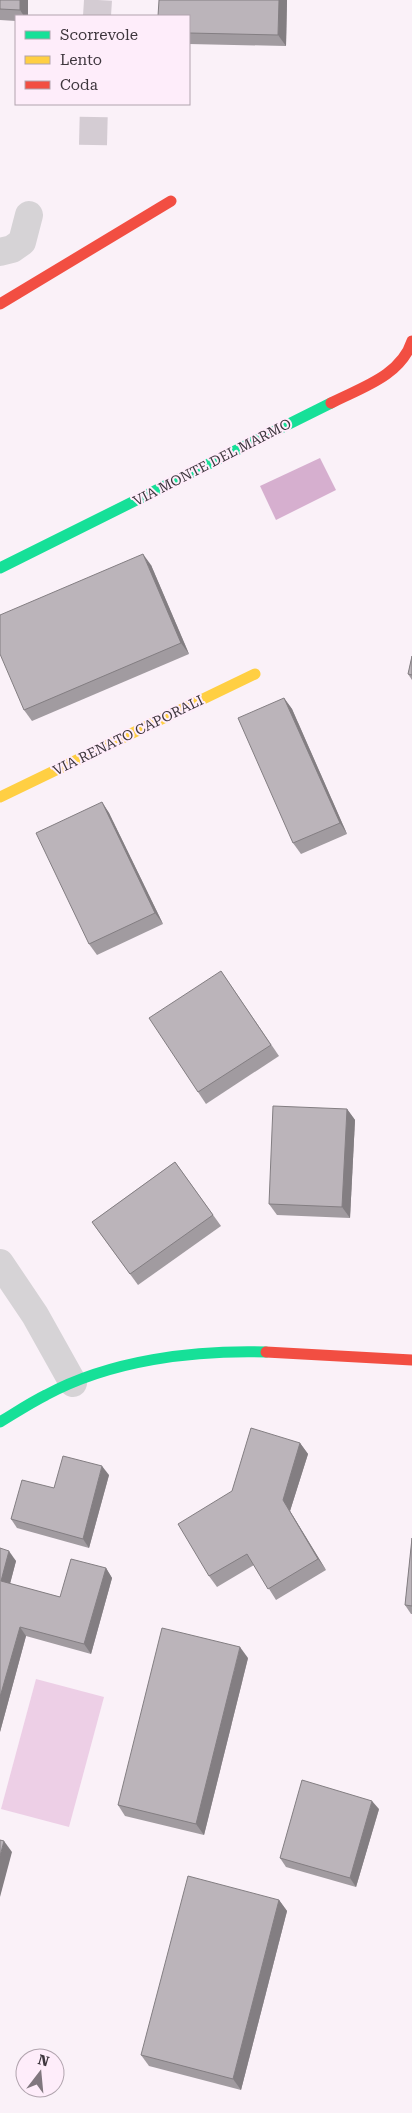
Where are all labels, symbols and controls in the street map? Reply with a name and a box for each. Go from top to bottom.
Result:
legend [15,15,190,105]
text: Scorrevole [60,26,138,44]
text: Lento [60,51,102,69]
text: Coda [60,76,98,94]
street label: VIA MONTE DEL MARMO [130,415,294,509]
street label: VIA RENATO CAPORALI [50,692,206,778]
north arrow [15,2048,65,2098]
text: N [36,2051,51,2070]

